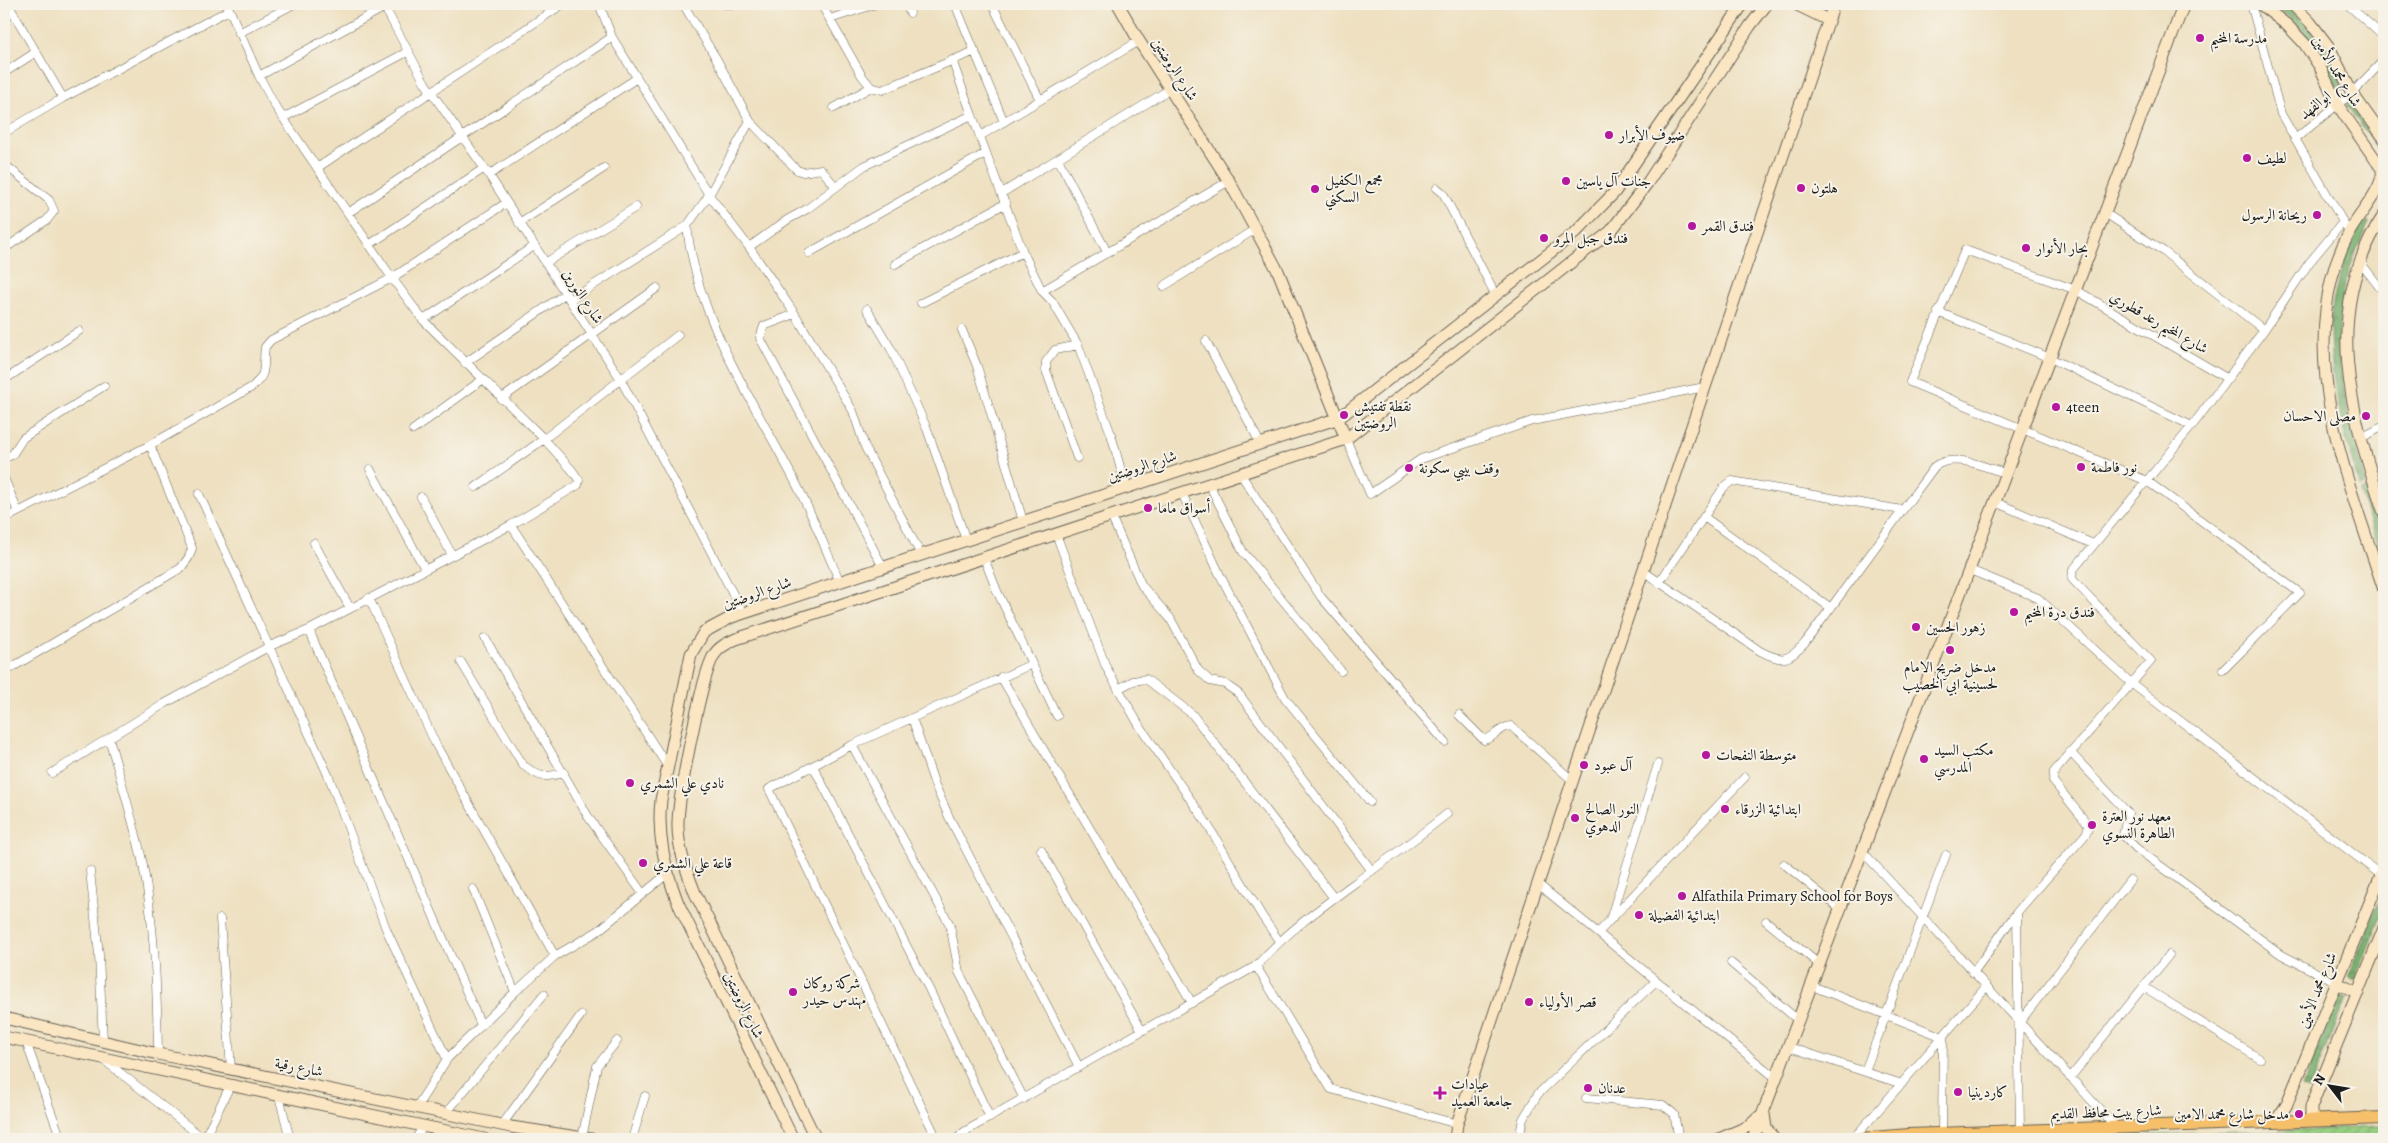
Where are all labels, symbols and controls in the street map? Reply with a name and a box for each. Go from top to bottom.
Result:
place label: مدرسة المخيم [2210,28,2267,53]
street label: شارع محمد الأمين [2305,31,2367,112]
marker: مدرسة المخيم [2194,32,2206,44]
street label: شارع الروضتين [1145,34,1203,106]
street label: ابوالفهد [2295,86,2335,124]
place label: ضيوف الأبرار [1617,124,1685,145]
marker: ضيوف الأبرار [1603,129,1615,141]
place label: لطيف [2257,148,2287,168]
marker: لطيف [2241,152,2253,164]
place label: مجمع الكفيل السكني [1325,170,1383,211]
place label: جنات آل ياسين [1576,171,1651,191]
marker: جنات آل ياسين [1560,175,1572,187]
place label: هلتون [1811,178,1838,198]
marker: هلتون [1795,182,1807,194]
marker: مجمع الكفيل السكني [1309,183,1321,195]
place label: ريحانة الرسول [2242,205,2307,225]
marker: ريحانة الرسول [2311,209,2323,221]
place label: فندق القمر [1700,216,1754,236]
marker: فندق القمر [1686,220,1698,232]
place label: فندق جبل المرو [1552,228,1628,249]
marker: فندق جبل المرو [1538,232,1550,244]
place label: بحار الأنوار [2034,237,2088,258]
marker: بحار الأنوار [2020,242,2032,254]
street label: شارع النورين [555,265,608,329]
street label: شارع المخيم رعد قطوري [2104,286,2212,363]
place label: نقطة تفتيش الروضتين [1354,396,1412,433]
place label: 4teen [2066,397,2099,417]
marker: 4teen [2050,401,2062,413]
place label: مصلى الاحسان [2283,406,2356,427]
marker: نقطة تفتيش الروضتين [1338,409,1350,421]
marker: مصلى الاحسان [2360,410,2372,422]
street label: شارع الروضتين [1105,445,1180,489]
place label: نور فاطمة [2091,457,2137,477]
place label: وقف بيبي سكونة [1419,458,1500,482]
marker: نور فاطمة [2075,461,2087,473]
marker: وقف بيبي سكونة [1403,462,1415,474]
place label: أسواق ماما [1158,497,1211,518]
marker: أسواق ماما [1142,502,1154,514]
street label: شارع الروضتين [720,572,795,617]
place label: فندق درة المخيم [2024,602,2095,627]
marker: فندق درة المخيم [2008,606,2020,618]
place label: زهور الحسين [1926,617,1986,637]
marker: زهور الحسين [1910,621,1922,633]
marker: مدخل ضريح الامام لحسينية ابي الخصيب [1944,644,1956,656]
place label: مدخل ضريح الامام لحسينية ابي الخصيب [1902,657,1998,696]
place label: مكتب السيد المدرسي [1934,740,1994,781]
place label: متوسطة النفحات [1716,745,1797,765]
marker: متوسطة النفحات [1700,749,1712,761]
marker: مكتب السيد المدرسي [1918,753,1930,765]
place label: آل عبود [1594,755,1634,775]
marker: آل عبود [1578,759,1590,771]
place label: نادي علي الشمري [640,773,724,797]
marker: نادي علي الشمري [624,777,636,789]
place label: النور الصالح الدهوي [1585,799,1639,838]
place label: ابتدائية الزرقاء [1735,799,1801,819]
marker: ابتدائية الزرقاء [1719,803,1731,815]
place label: معهد نور العترة الطاهرة النسوي [2102,806,2175,845]
marker: النور الصالح الدهوي [1569,812,1581,824]
marker: معهد نور العترة الطاهرة النسوي [2086,819,2098,831]
place label: قاعة علي الشمري [653,853,732,877]
marker: قاعة علي الشمري [637,857,649,869]
place label: Alfathila Primary School for Boys [1691,886,1893,906]
marker: Alfathila Primary School for Boys [1676,890,1688,902]
place label: ابتدائية الفضيلة [1648,905,1719,925]
marker: ابتدائية الفضيلة [1633,909,1645,921]
street label: شارع محمد الأمين [2292,949,2344,1032]
street label: شارع الروضتين [717,969,769,1043]
place label: شركة روكان مهندس حيدر [801,973,866,1010]
marker: شركة روكان مهندس حيدر [787,986,799,998]
place label: قصر الأولياء [1539,991,1597,1012]
marker: قصر الأولياء [1523,996,1535,1008]
street label: شارع رقية [273,1053,325,1084]
north arrow [2306,1060,2356,1110]
text: N [2309,1070,2330,1089]
place label: عيادات جامعة العميد [1451,1074,1513,1111]
place label: عدنان [1598,1078,1626,1098]
marker: عدنان [1582,1082,1594,1094]
place label: كاردينيا [1968,1082,2008,1102]
marker: عيادات جامعة العميد [1433,1086,1447,1100]
marker: كاردينيا [1952,1086,1964,1098]
street label: شارع بيت محافظ القديم [2050,1100,2162,1127]
place label: مدخل شارع محمد الامين [2174,1104,2289,1127]
marker: مدخل شارع محمد الامين [2293,1108,2305,1120]

